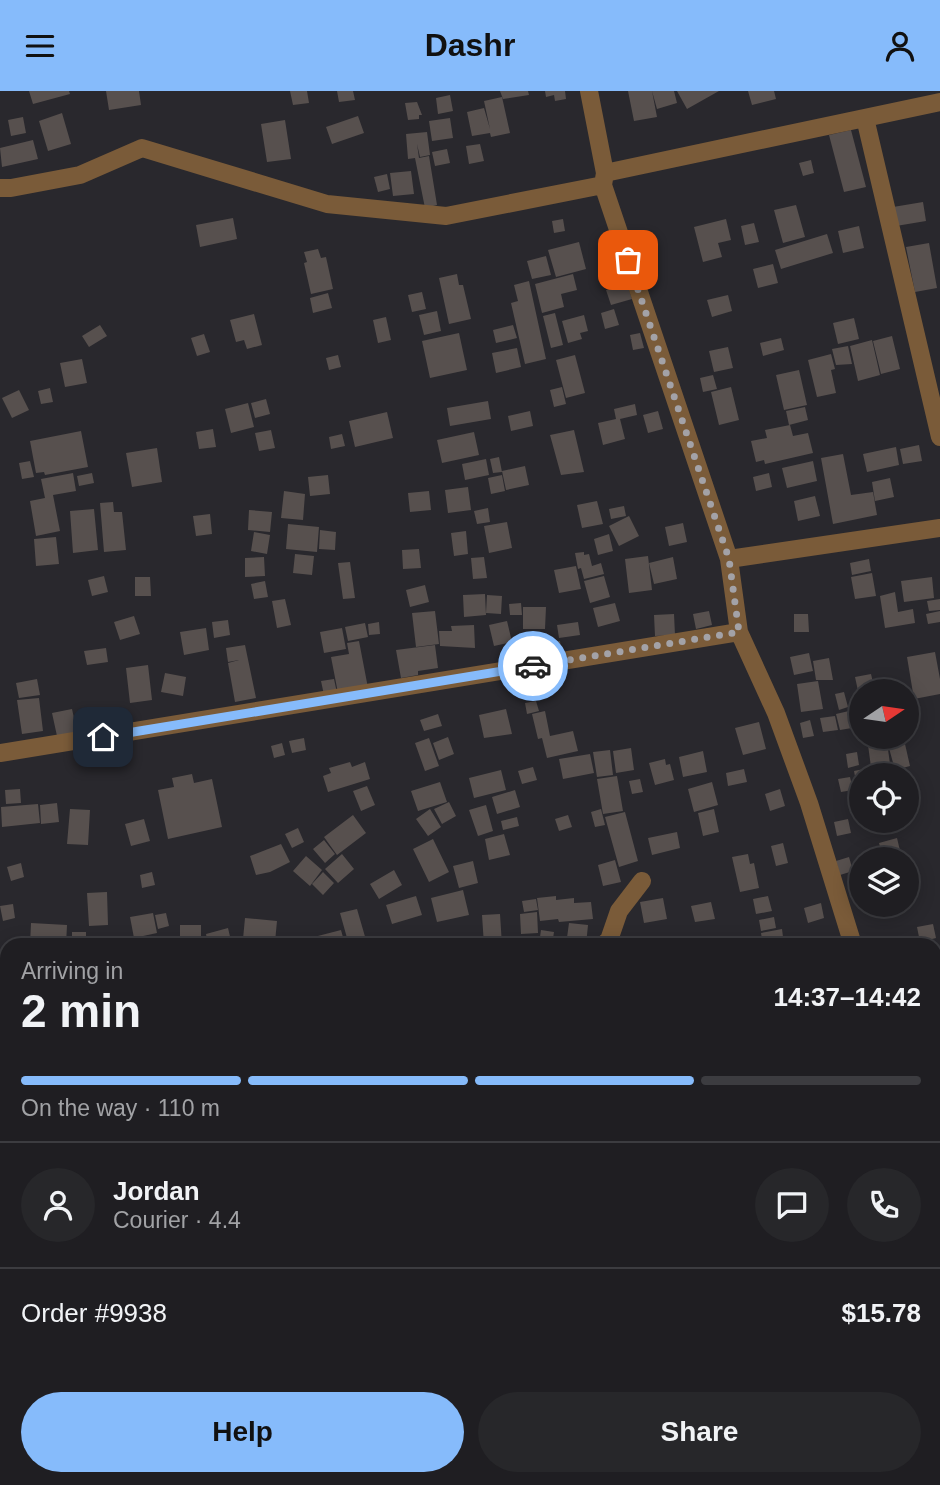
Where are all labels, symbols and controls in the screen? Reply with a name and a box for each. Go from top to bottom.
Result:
icon: menu [21,27,59,65]
text: Dashr [425,27,515,63]
icon: person [881,27,919,65]
pin [598,230,658,290]
icon: bag [609,241,647,279]
courier [498,631,568,701]
icon: car [514,647,552,685]
north arrow [849,679,919,749]
map controls [849,679,919,917]
pin [73,707,133,767]
icon: home [84,718,122,756]
button: locate [849,763,919,833]
button: layers [849,847,919,917]
text: Arriving in [21,958,123,984]
text: 14:37–14:42 [774,982,921,1012]
text: 2 min [21,985,141,1037]
text: On the way · 110 m [21,1095,220,1121]
button: person [21,1168,95,1242]
button: chat [755,1168,829,1242]
button: phone [847,1168,921,1242]
text: Jordan [113,1176,200,1206]
text: Courier · 4.4 [113,1207,241,1233]
text: Order #9938 [21,1298,167,1328]
text: $15.78 [841,1298,921,1328]
button: Help [21,1392,464,1472]
button: Share [478,1392,921,1472]

